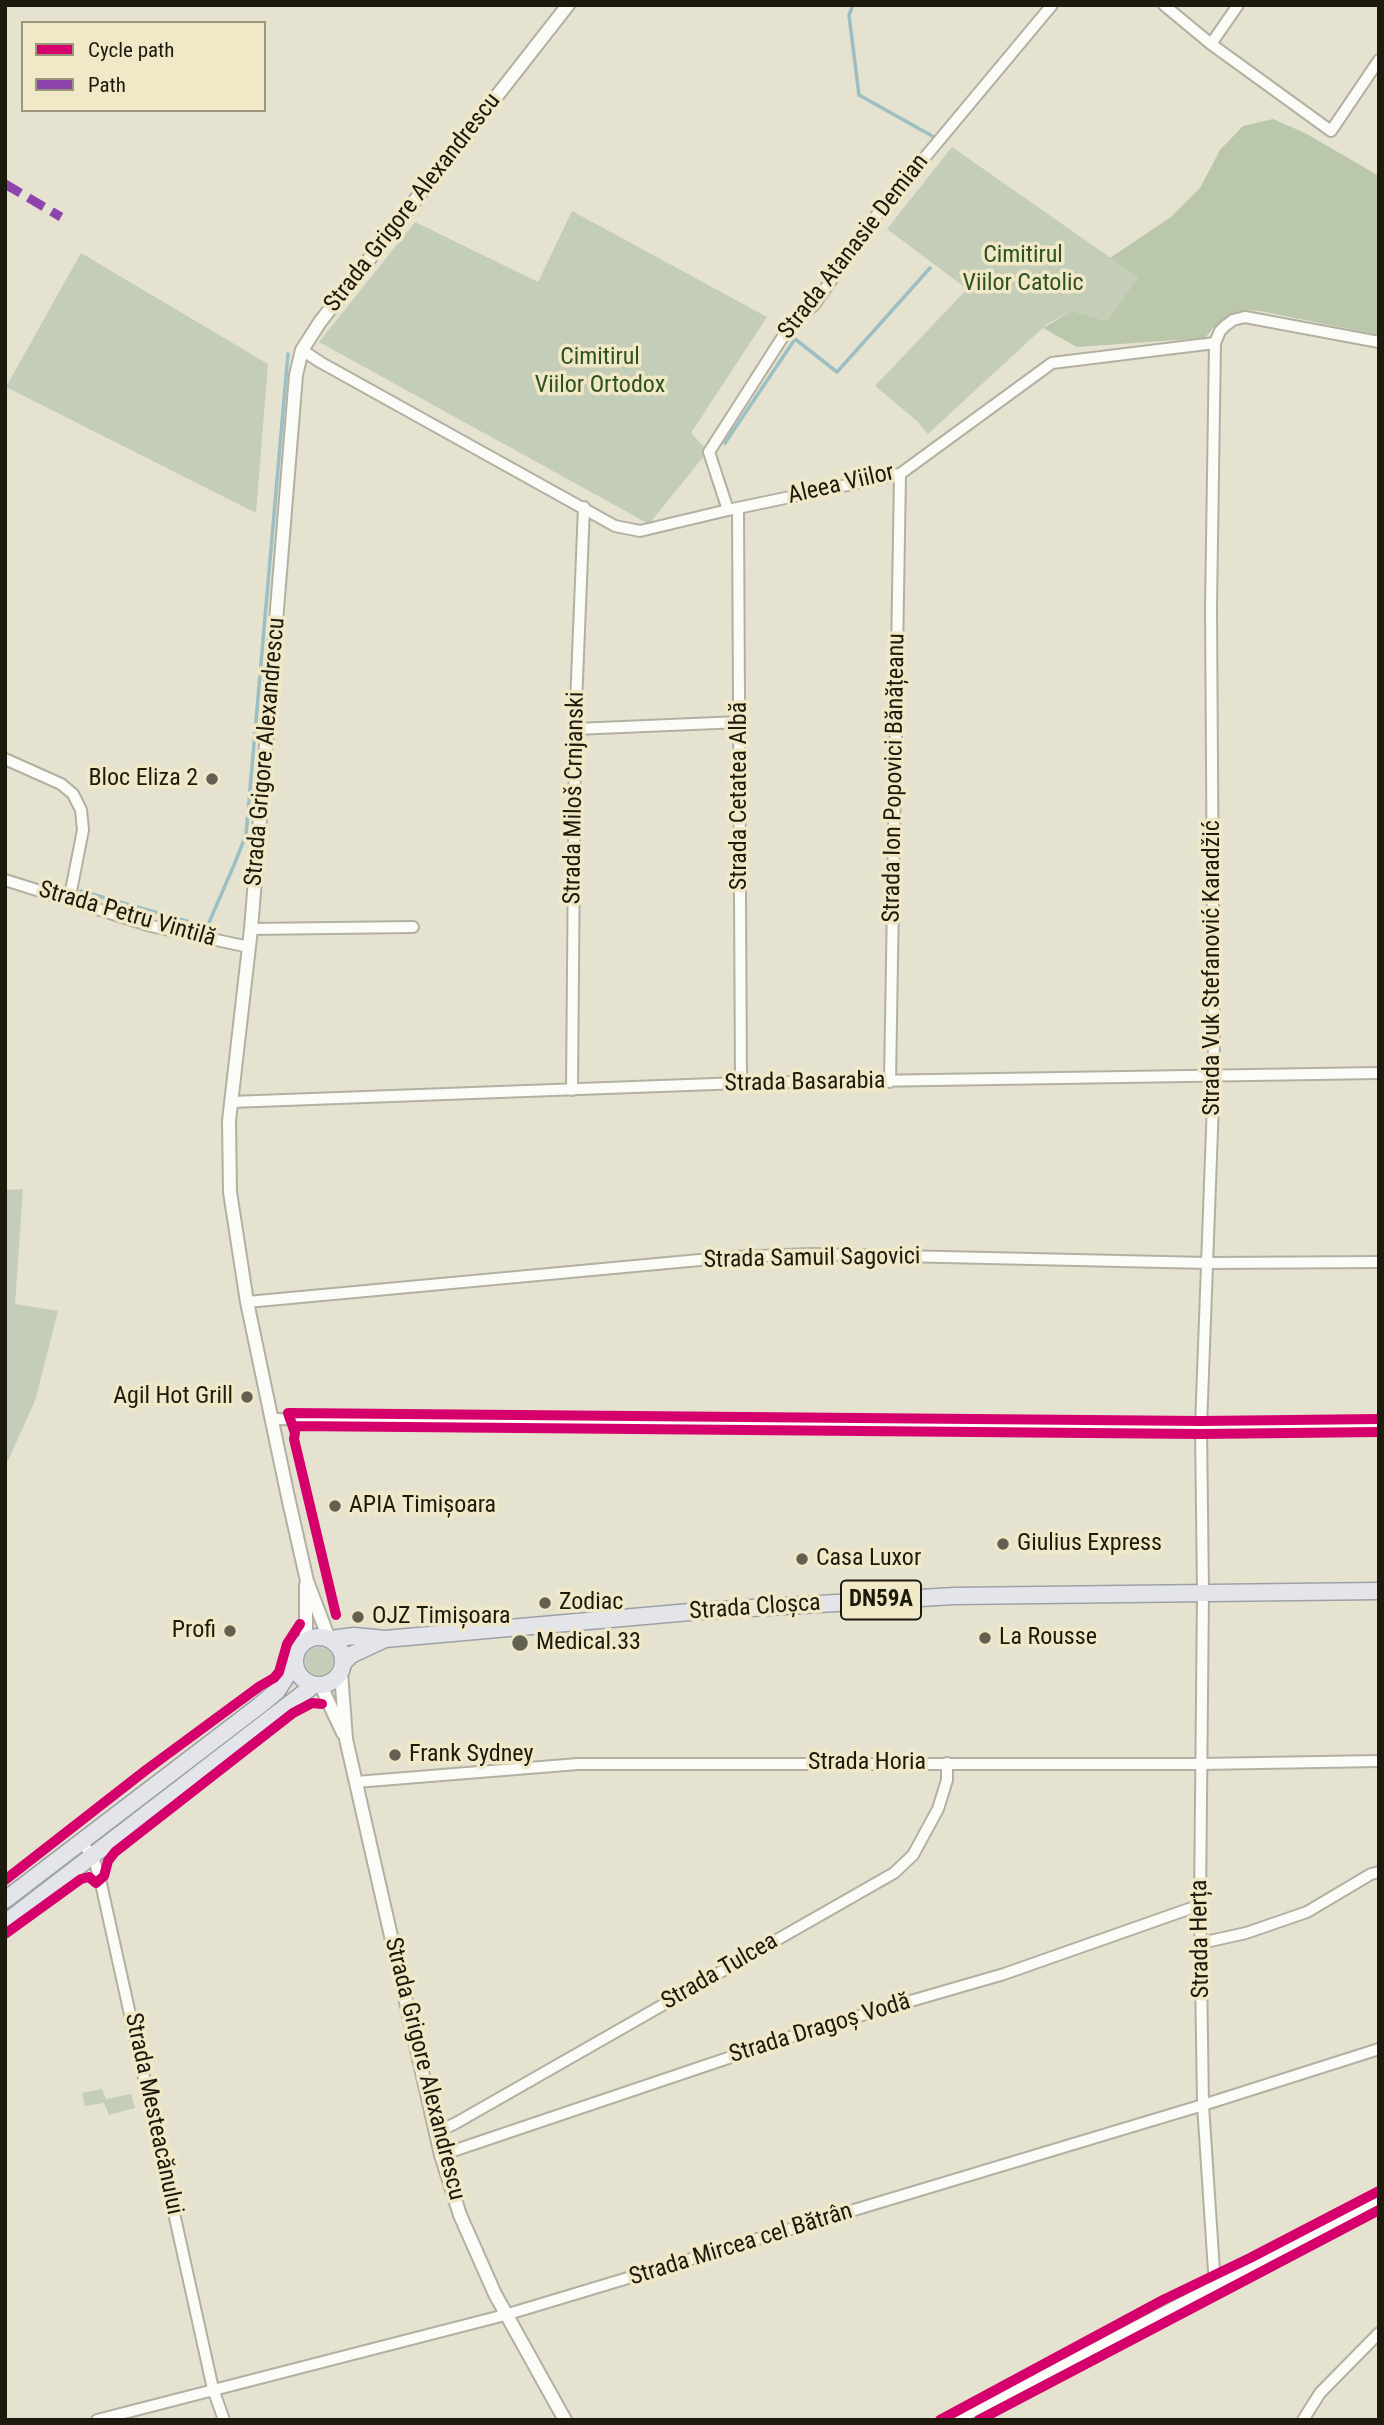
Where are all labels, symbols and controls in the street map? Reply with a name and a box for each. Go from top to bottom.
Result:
legend [21,21,266,112]
text: Cycle path [88,38,174,62]
text: Path [88,73,126,97]
street label: Strada Grigore Alexandrescu [319,88,507,318]
street label: Strada Atanasie Demian [773,149,935,345]
park label: Cimitirul Viilor Catolic [963,242,1083,298]
park label: Cimitirul Viilor Ortodox [535,344,665,400]
street label: Aleea Viilor [785,459,897,511]
street label: Strada Grigore Alexandrescu [240,616,292,888]
street label: Strada Ion Popovici Bănățeanu [878,633,912,923]
street label: Strada Miloš Crnjanski [559,691,591,905]
street label: Strada Cetatea Albă [726,702,754,890]
place label: Bloc Eliza 2 [88,765,198,793]
marker: Bloc Eliza 2 [204,771,220,787]
street label: Strada Vuk Stefanović Karadžić [1199,820,1227,1116]
street label: Strada Petru Vintilă [35,876,219,954]
street label: Strada Basarabia [724,1067,886,1099]
street label: Strada Samuil Sagovici [703,1243,921,1275]
place label: Agil Hot Grill [113,1383,233,1411]
marker: Agil Hot Grill [239,1389,255,1405]
place label: APIA Timișoara [349,1492,496,1520]
marker: APIA Timișoara [327,1498,343,1514]
place label: Giulius Express [1017,1530,1162,1558]
marker: Giulius Express [995,1536,1011,1552]
place label: Casa Luxor [816,1545,921,1573]
marker: Casa Luxor [794,1551,810,1567]
road number: DN59A [841,1581,921,1620]
place label: Zodiac [559,1589,623,1617]
street label: Strada Cloșca [688,1589,822,1627]
marker: Zodiac [537,1595,553,1611]
place label: OJZ Timișoara [372,1603,510,1631]
marker: OJZ Timișoara [350,1609,366,1625]
place label: Profi [172,1617,216,1645]
marker: Profi [222,1623,238,1639]
place label: La Rousse [999,1624,1097,1652]
place label: Medical.33 [536,1629,641,1657]
marker: La Rousse [977,1630,993,1646]
marker: Medical.33 [510,1633,530,1653]
place label: Frank Sydney [409,1741,533,1769]
marker: Frank Sydney [387,1747,403,1763]
street label: Strada Horia [808,1749,926,1777]
street label: Strada Herța [1186,1879,1216,1999]
street label: Strada Tulcea [657,1927,783,2017]
street label: Strada Grigore Alexandrescu [377,1935,471,2203]
street label: Strada Dragoș Vodă [726,1988,914,2070]
street label: Strada Mesteacănului [118,2011,188,2217]
street label: Strada Mircea cel Bătrân [626,2197,856,2293]

